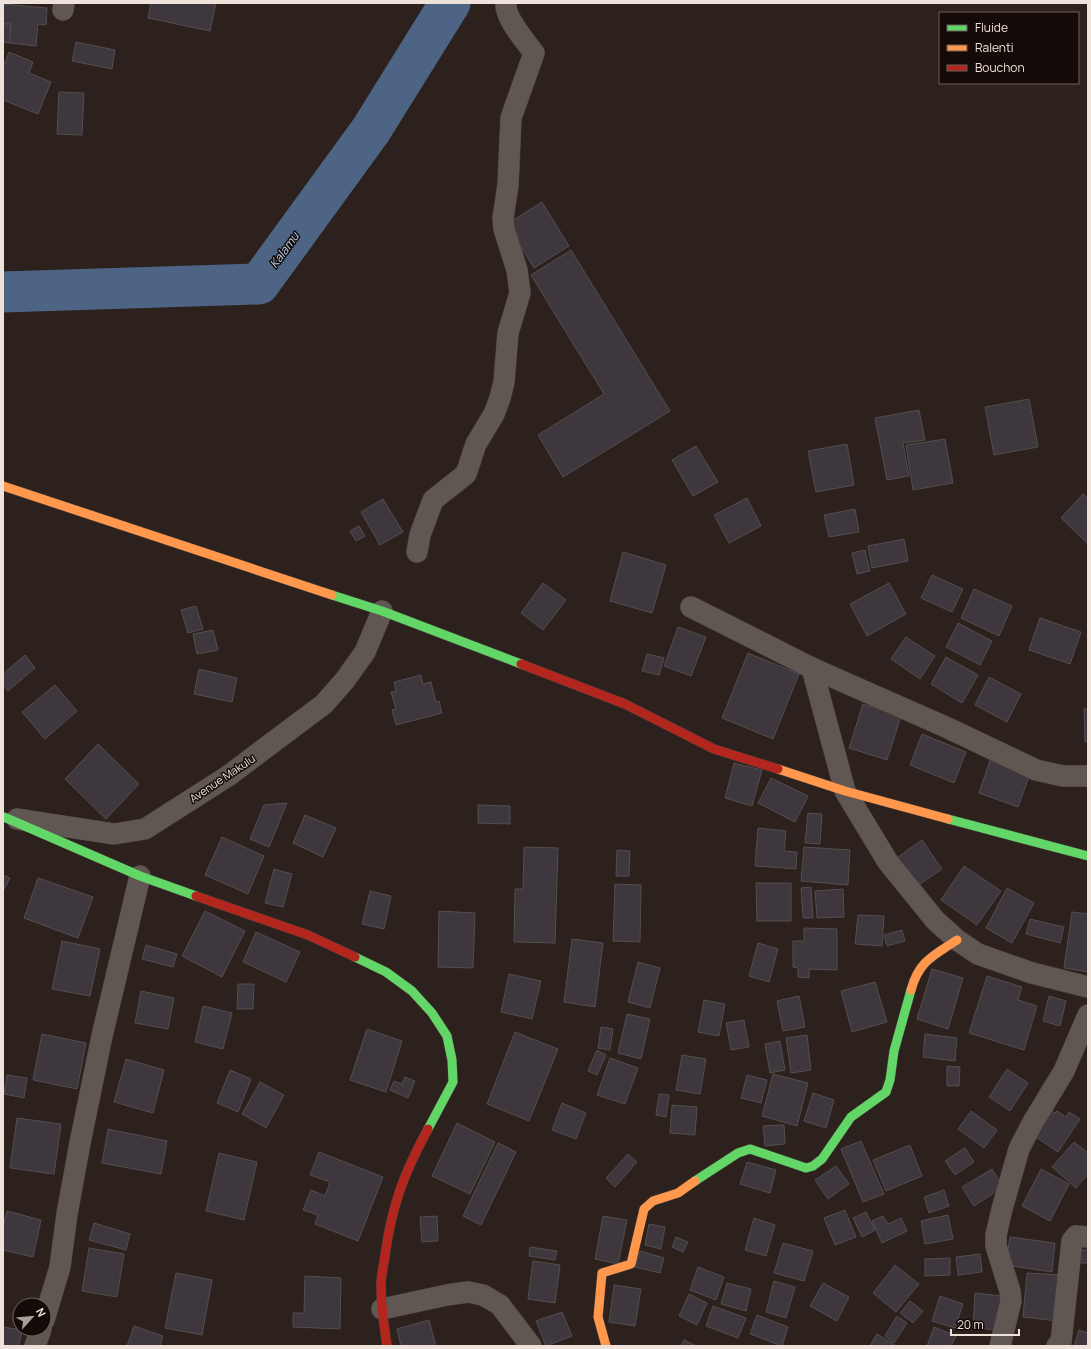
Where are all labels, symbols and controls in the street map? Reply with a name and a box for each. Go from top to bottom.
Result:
legend [939,12,1079,84]
text: Fluide [975,19,1008,36]
text: Ralenti [975,39,1014,56]
text: Bouchon [975,59,1025,76]
water label: Kalamu [265,228,303,271]
street label: Avenue Makulu [186,750,258,806]
north arrow [12,1297,52,1337]
text: N [33,1305,50,1319]
scale bar [951,1311,1019,1337]
text: 20 m [957,1316,984,1333]

